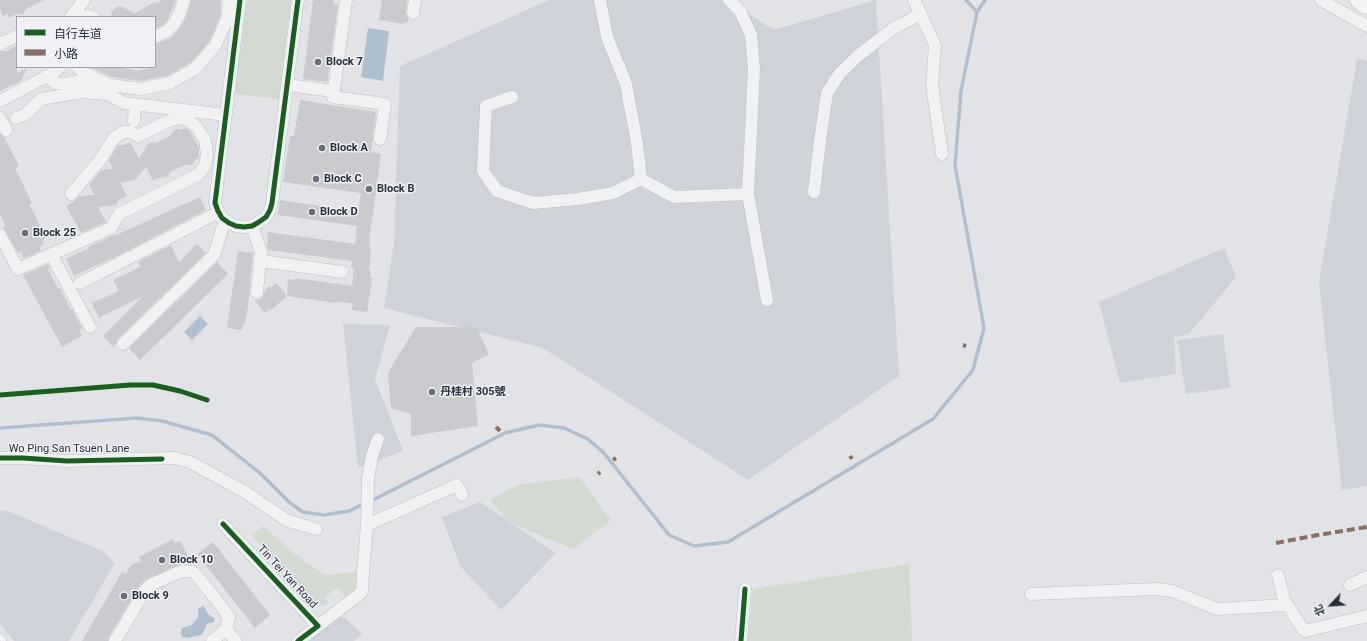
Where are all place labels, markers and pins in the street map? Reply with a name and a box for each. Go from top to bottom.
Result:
place label: Block 7 [326,55,363,69]
marker: Block 7 [313,57,323,67]
place label: Block A [330,141,368,155]
marker: Block A [317,143,327,153]
place label: Block C [324,172,362,186]
marker: Block C [311,174,321,184]
place label: Block B [377,182,415,196]
marker: Block B [364,184,374,194]
place label: Block D [320,205,358,219]
marker: Block D [307,207,317,217]
place label: Block 25 [33,226,76,240]
marker: Block 25 [20,228,30,238]
place label: 丹桂村 305號 [440,385,506,399]
marker: 丹桂村 305號 [427,387,437,397]
place label: Block 10 [170,553,213,567]
marker: Block 10 [157,555,167,565]
place label: Block 9 [132,589,169,603]
marker: Block 9 [119,591,129,601]

